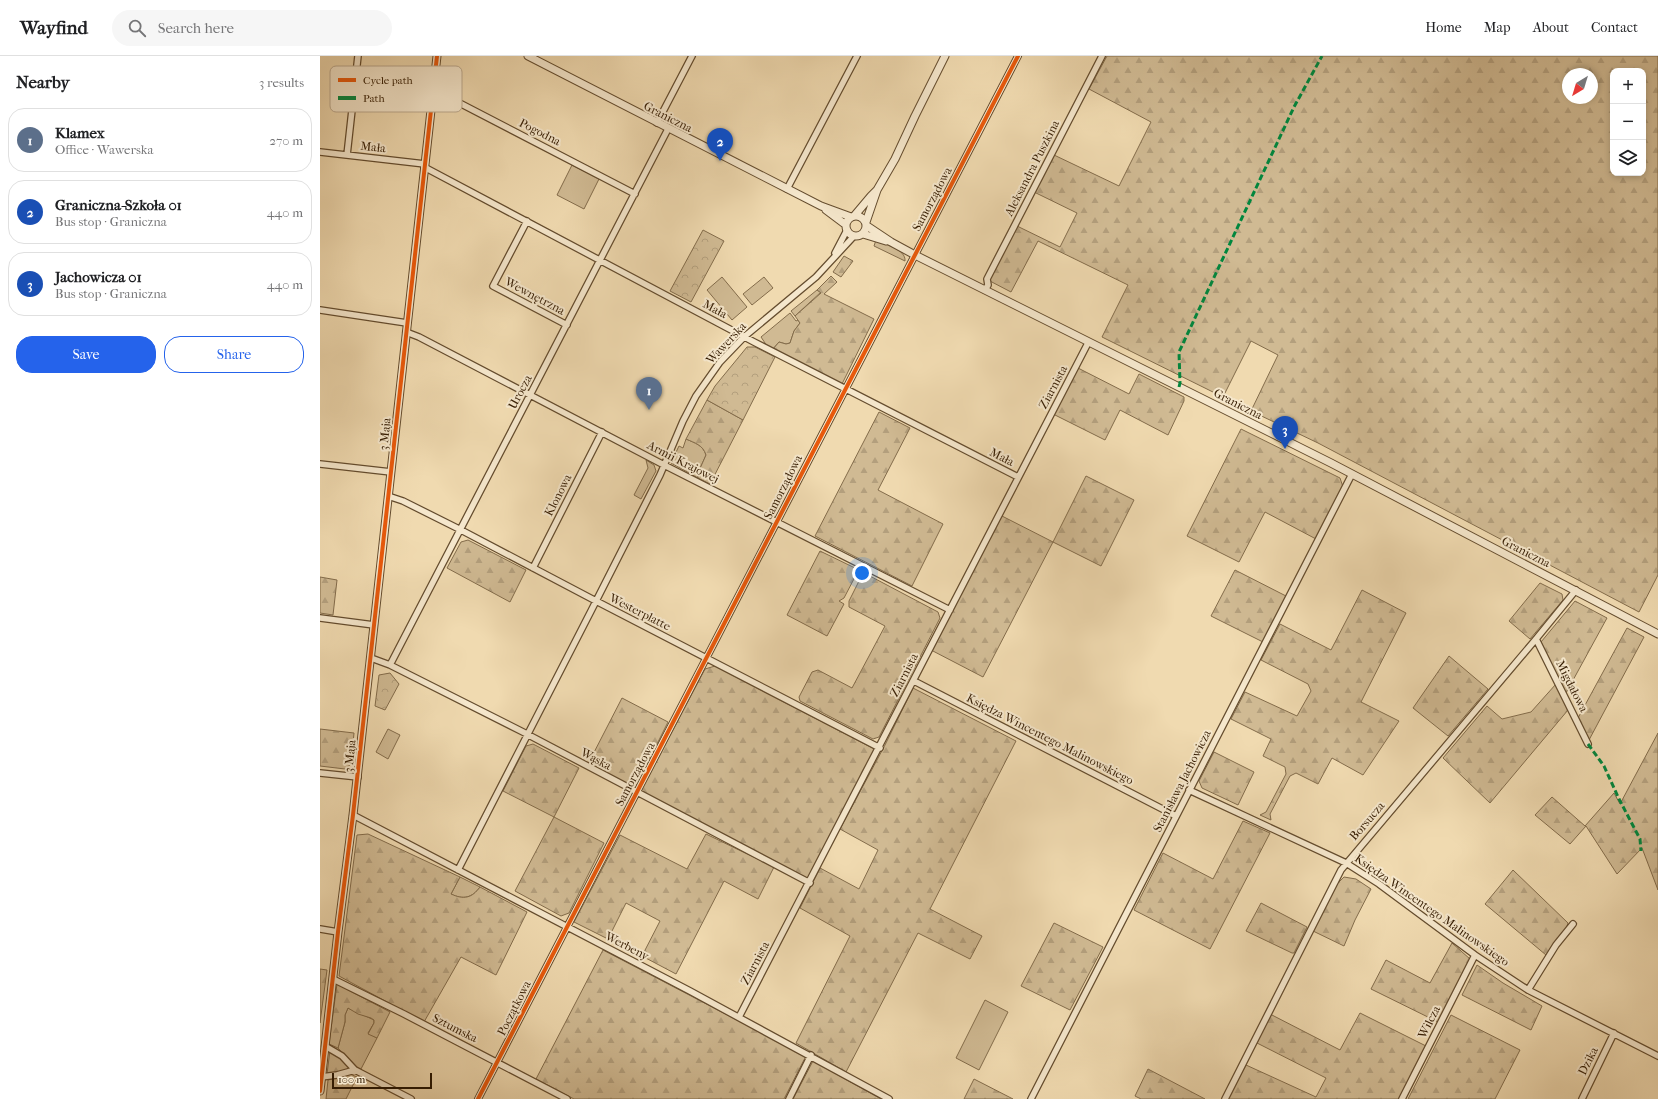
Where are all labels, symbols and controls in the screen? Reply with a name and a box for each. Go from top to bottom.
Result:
search box [112,10,392,46]
text: Wayfind [20,17,88,39]
icon: search [126,17,148,39]
text: Search here [158,19,234,37]
text: Home [1425,19,1462,36]
text: Map [1484,19,1511,36]
text: About [1533,19,1569,36]
text: Contact [1591,19,1638,36]
legend [330,66,462,112]
north arrow [1562,68,1598,104]
map controls [1610,68,1646,176]
button: + [1610,68,1646,104]
text: Nearby [16,72,70,92]
text: Cycle path [363,74,414,87]
text: 3 results [259,75,304,90]
text: Path [363,92,386,105]
street label: Graniczna [641,99,695,135]
button: − [1610,104,1646,140]
street label: Pogodna [517,116,563,149]
street label: Aleksandra Puszkina [1001,117,1062,219]
text: Klamex [55,124,105,142]
pin: 2 [707,128,733,161]
text: 1 [28,133,32,148]
text: 270 m [269,133,303,148]
street label: Mała [360,139,387,155]
button: layers [1610,140,1646,176]
text: Office · Wawerska [55,142,154,157]
street label: Samorządowa [909,164,955,233]
text: Graniczna-Szkoła 01 [55,196,182,214]
text: 2 [27,205,33,220]
text: 440 m [267,205,303,220]
text: Bus stop · Graniczna [55,214,167,229]
text: Jachowicza 01 [55,268,142,286]
street label: Wewnętrzna [502,274,568,318]
text: 3 [27,277,33,292]
text: 440 m [267,277,303,292]
text: Bus stop · Graniczna [55,286,167,301]
street label: Mała [700,297,730,321]
street label: Wawerska [702,319,749,368]
button: Save [16,336,156,373]
button: Share [164,336,304,373]
street label: Ziarnista [1036,363,1070,411]
street label: Urocza [505,372,535,411]
pin: 1 [636,377,662,410]
street label: Graniczna [1211,386,1265,422]
pin: 3 [1272,416,1298,449]
street label: 3 Maja [376,417,394,451]
street label: Armii Krajowej [644,437,721,486]
street label: Mała [988,445,1017,469]
street label: Samorządowa [761,452,805,522]
street label: Klonowa [542,471,575,518]
street label: Graniczna [1499,534,1553,570]
your location [852,563,872,583]
street label: Westerplatte [606,590,673,633]
street label: Ziarnista [887,650,921,699]
street label: Migdałowa [1553,658,1591,715]
street label: Księdza Wincentego Malinowskiego [964,691,1136,787]
street label: Stanisława Jachowicza [1150,727,1214,834]
street label: 3 Maja [341,739,359,773]
street label: Samorządowa [612,739,658,808]
street label: Wąska [577,745,614,773]
street label: Borsucza [1347,799,1388,843]
street label: Księdza Wincentego Malinowskiego [1352,851,1512,969]
street label: Werbeny [602,929,652,963]
street label: Ziarnista [738,939,772,987]
street label: Początkowa [494,978,534,1038]
street label: Wilcza [1414,1003,1443,1042]
street label: Sztumska [430,1011,480,1045]
street label: Dzika [1575,1044,1601,1077]
scale bar [332,1071,432,1090]
text: 100 m [338,1073,366,1086]

